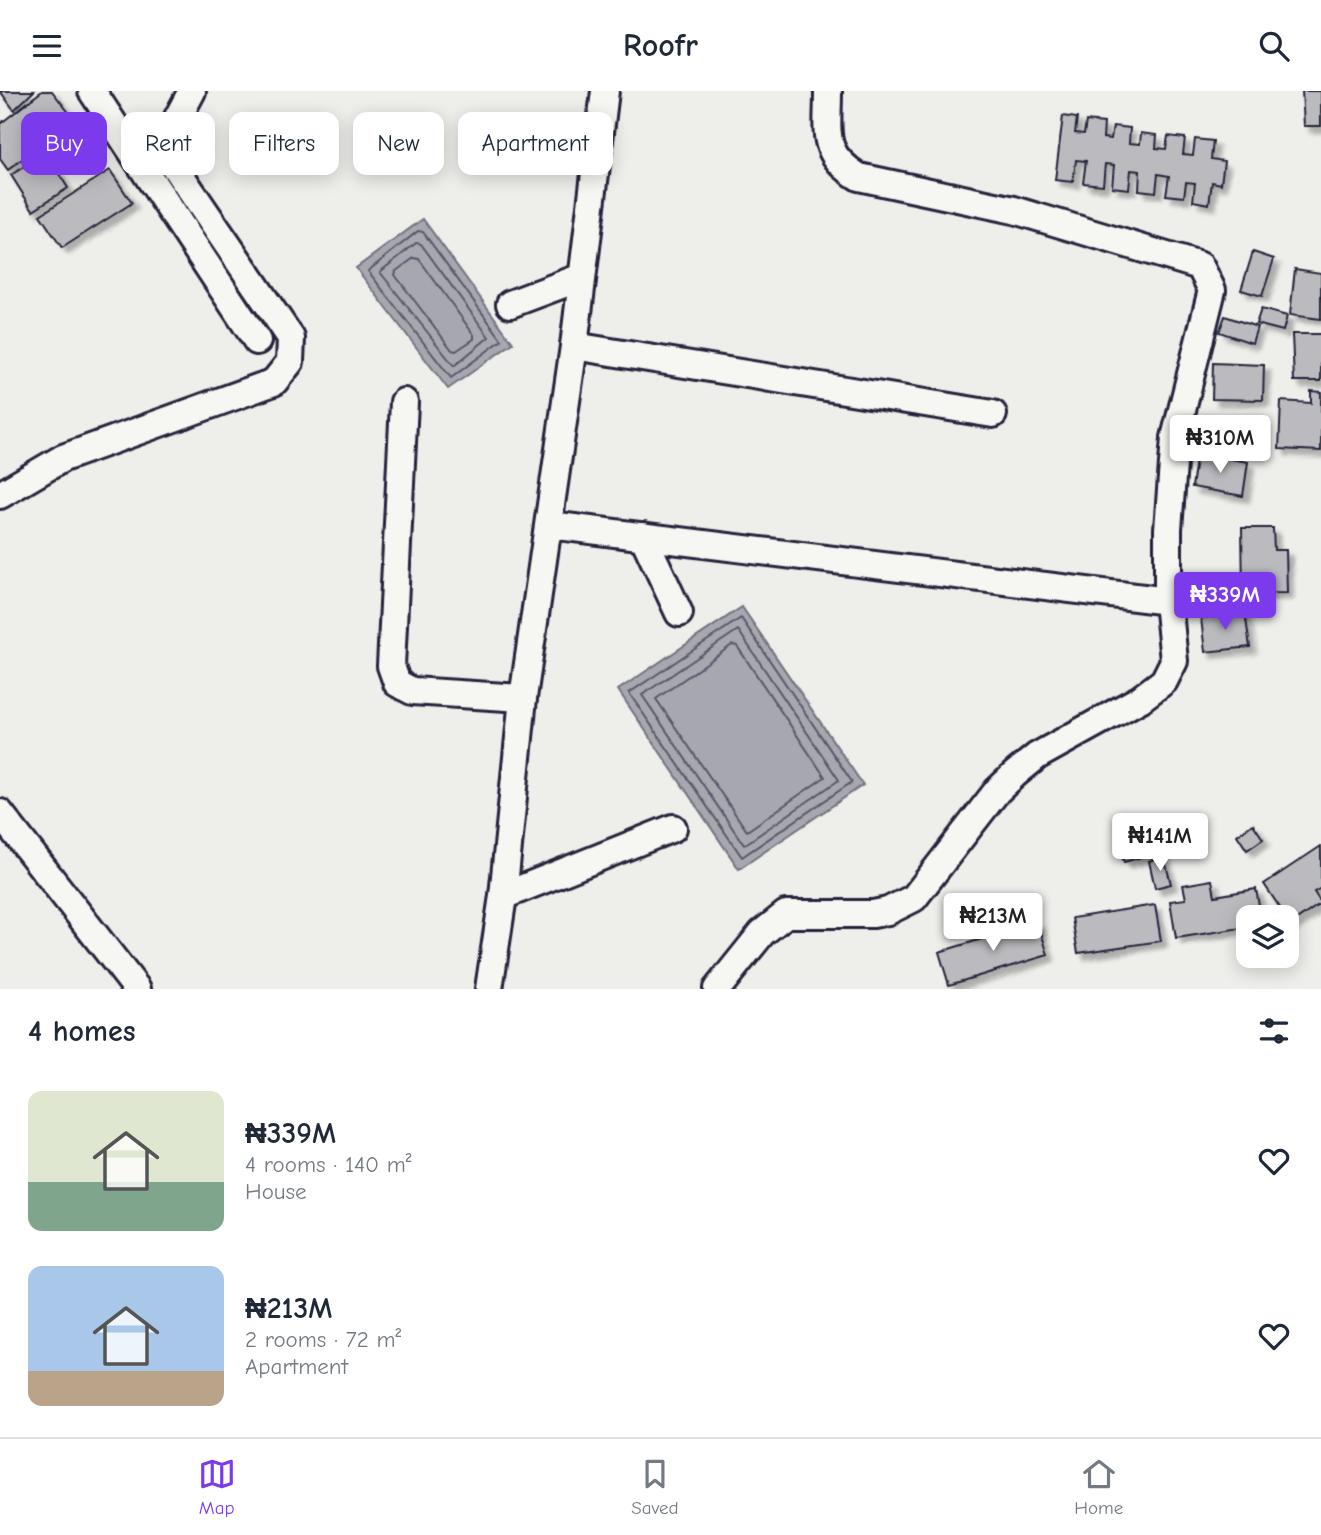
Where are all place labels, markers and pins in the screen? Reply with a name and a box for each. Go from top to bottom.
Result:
pin: ₦310M [1171,415,1269,475]
pin: ₦339M [1176,573,1274,632]
pin: ₦141M [1111,813,1209,873]
pin: ₦213M [944,893,1042,953]

